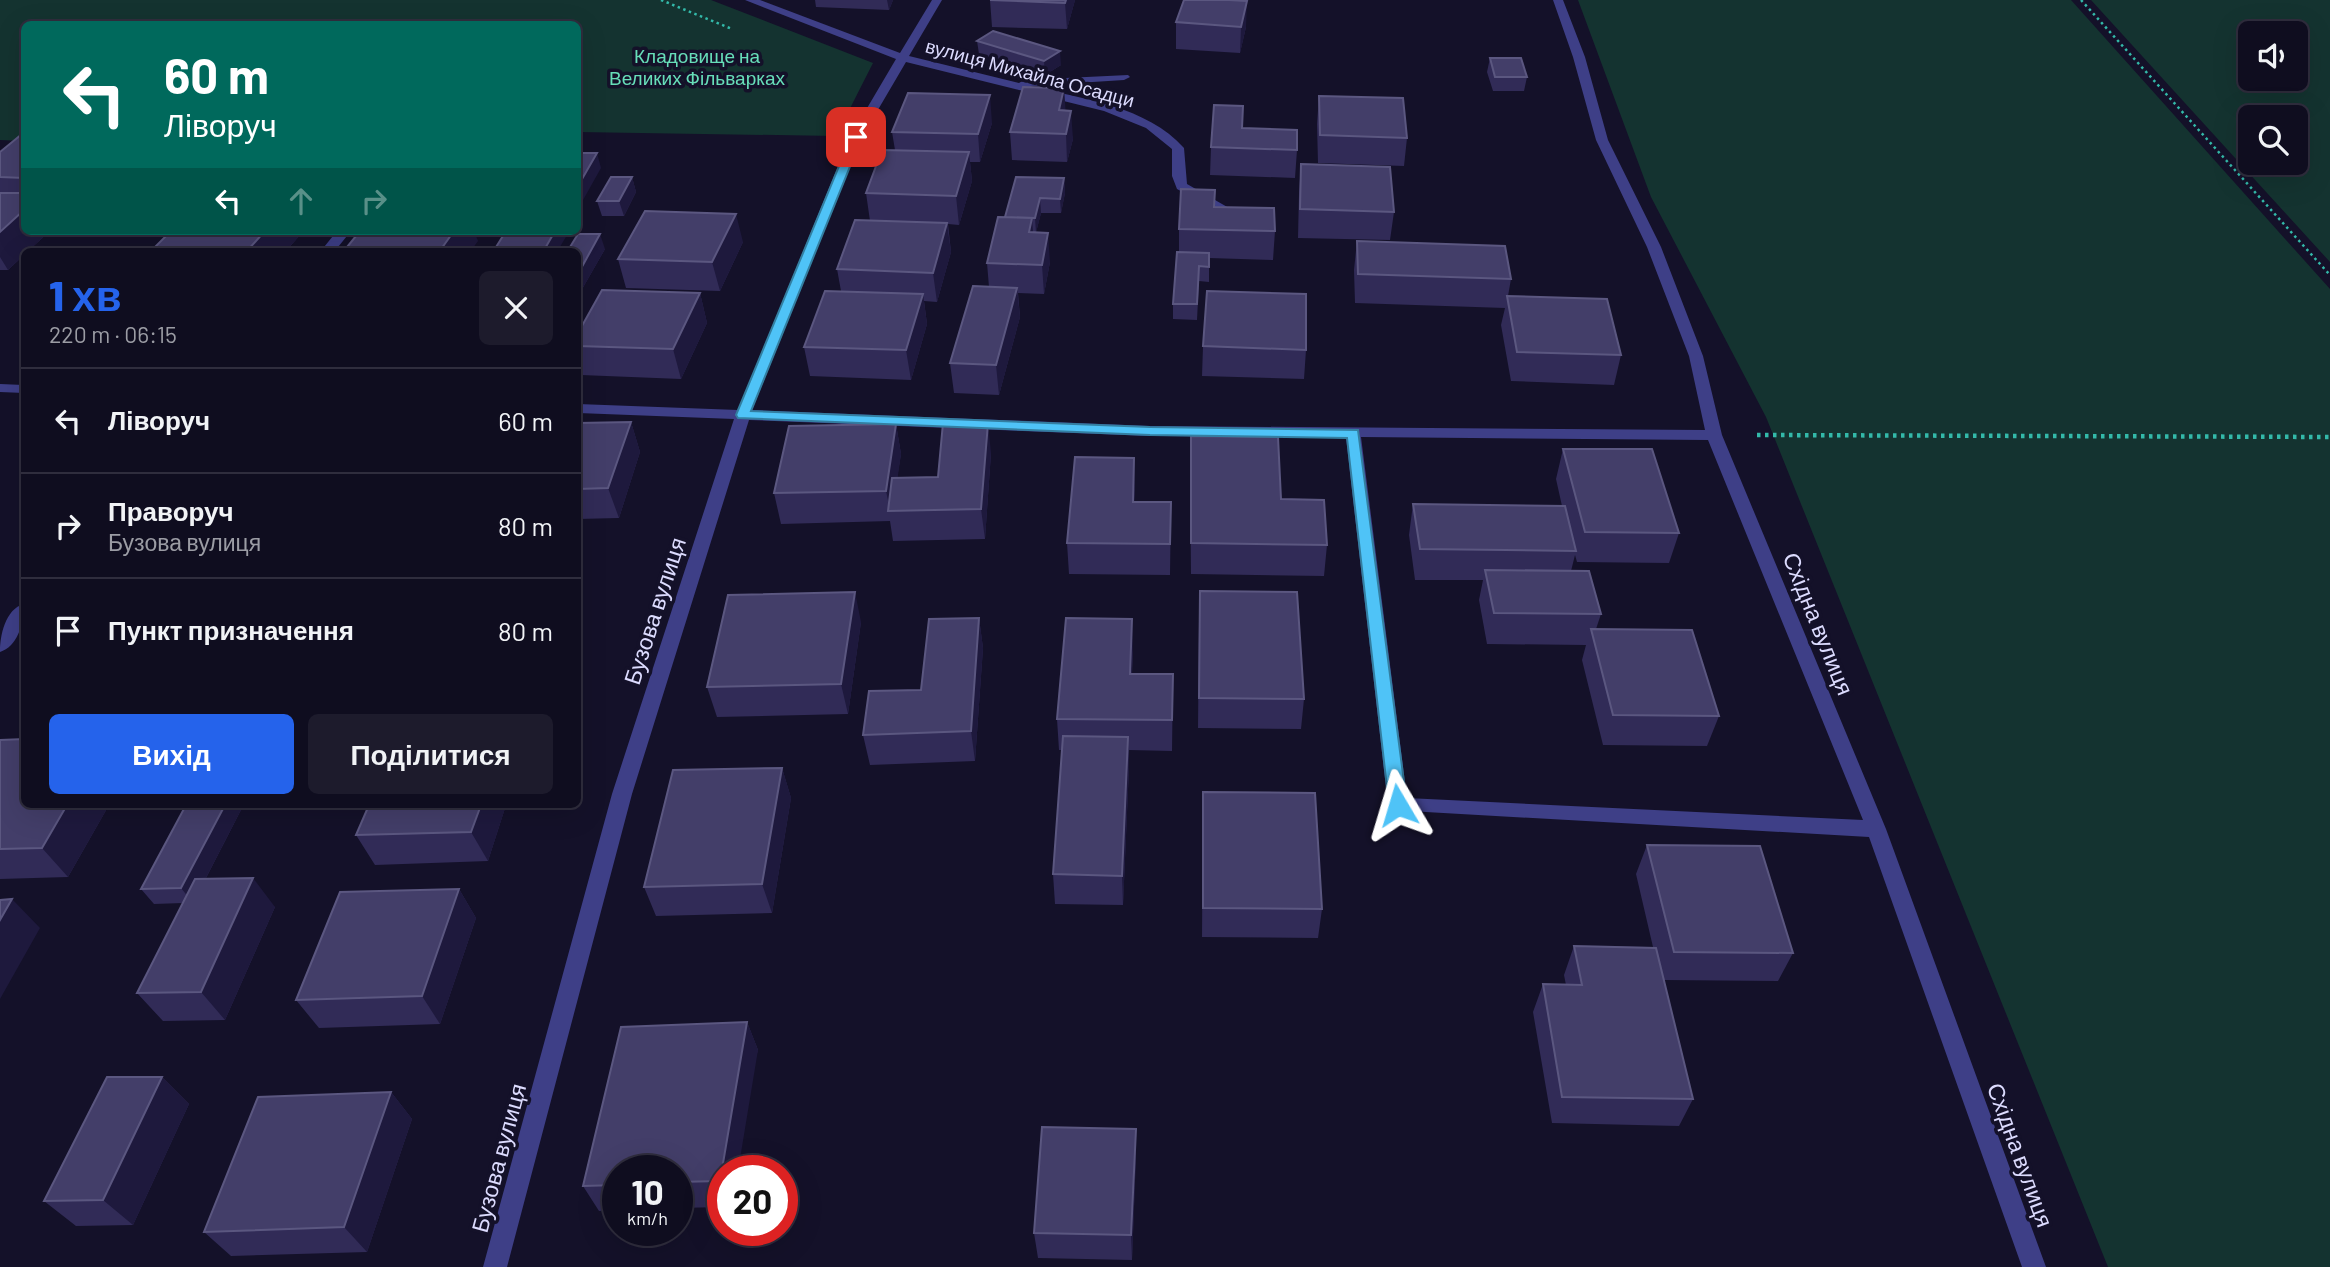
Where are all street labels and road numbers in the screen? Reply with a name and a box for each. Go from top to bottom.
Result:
street label: вулиця Михайла Осадци [923,34,1137,111]
street label: Бузова вулиця [617,534,691,688]
street label: Східна вулиця [1778,548,1860,699]
street label: Східна вулиця [1982,1079,2060,1231]
street label: Бузова вулиця [465,1080,531,1235]

